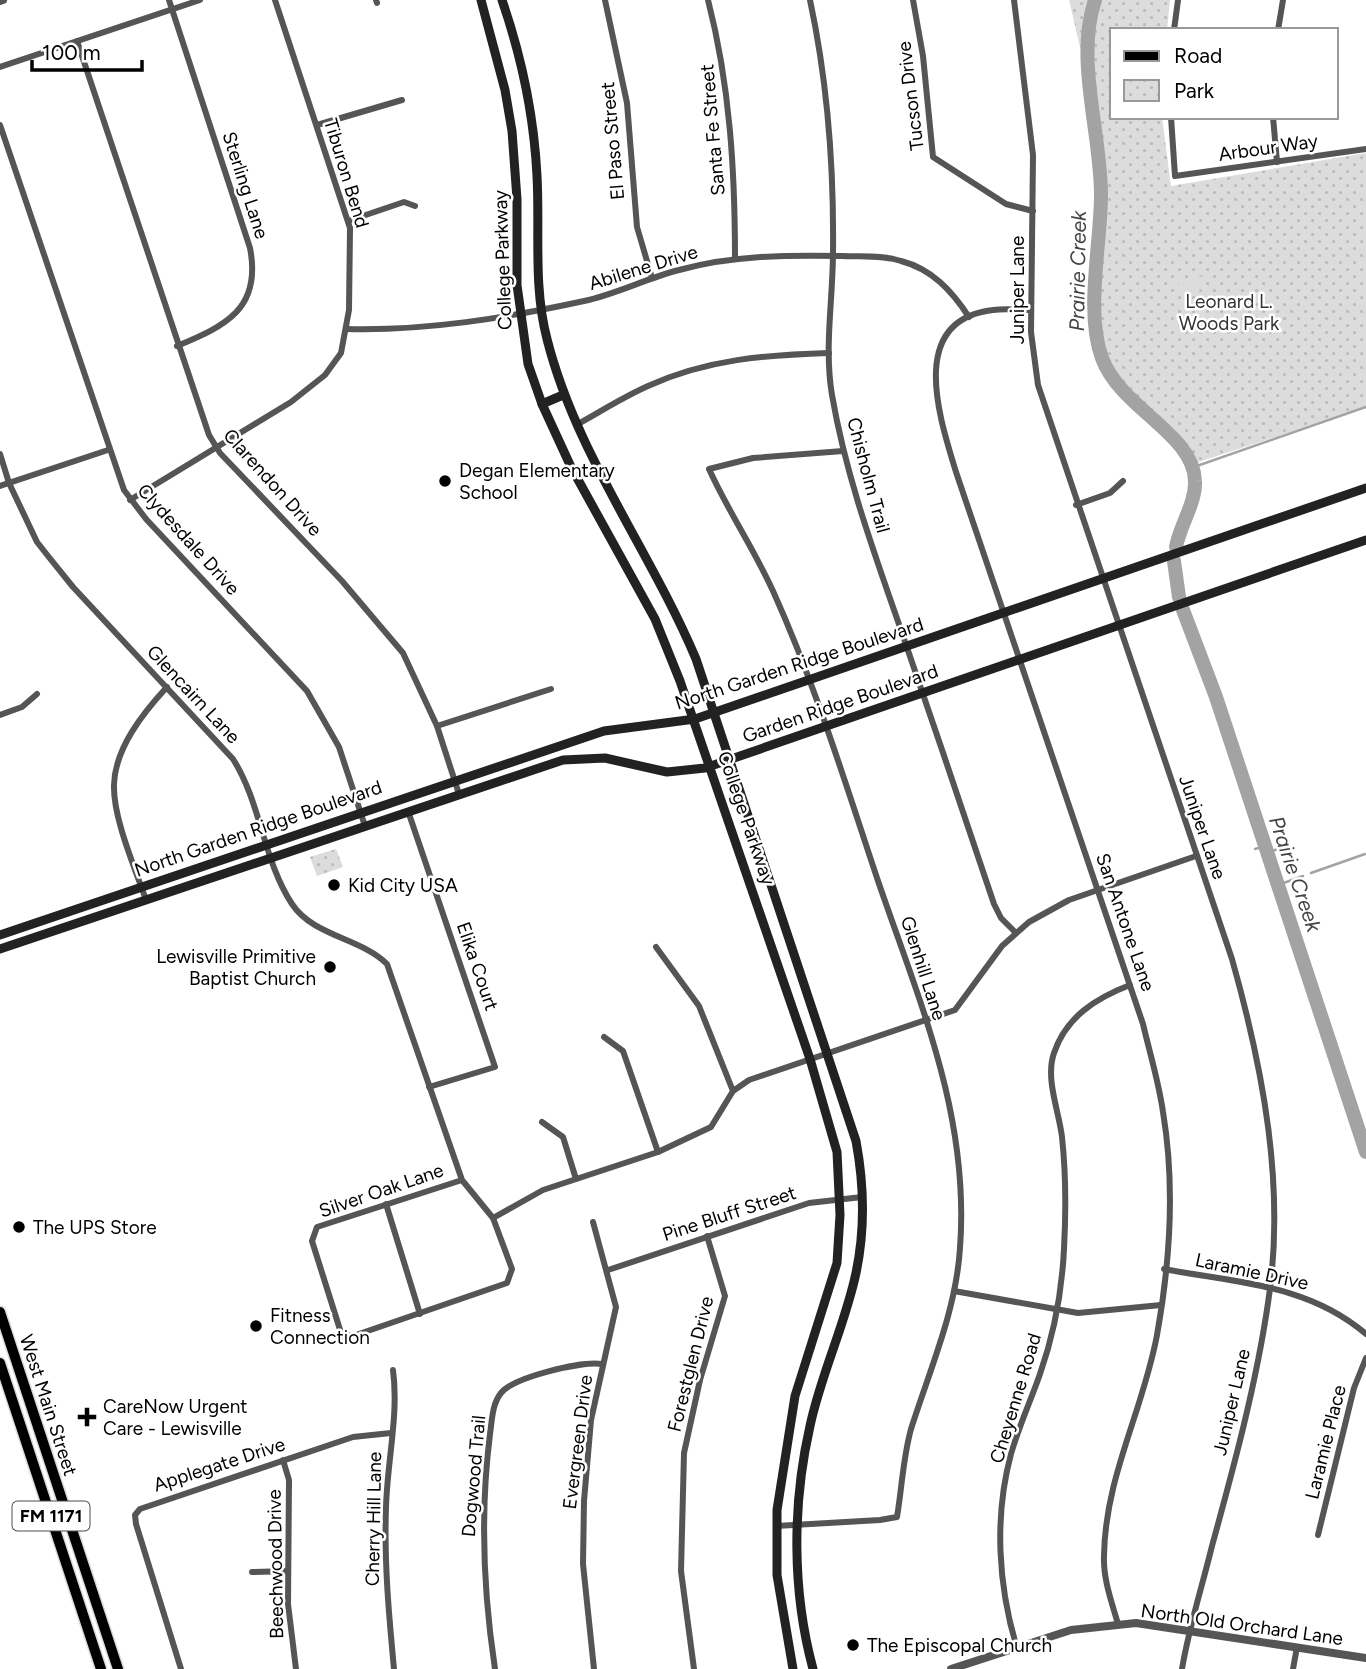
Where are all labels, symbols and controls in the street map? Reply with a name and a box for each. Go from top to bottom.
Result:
scale bar [32,28,142,72]
legend [1110,28,1338,119]
text: 100 m [42,40,101,65]
street label: Tucson Drive [892,40,929,152]
text: Road [1174,43,1222,68]
street label: Santa Fe Street [695,63,730,197]
text: Park [1174,78,1215,103]
street label: El Paso Street [596,81,629,201]
street label: Tiburon Bend [319,116,374,231]
street label: Sterling Lane [217,129,274,242]
street label: Arbour Way [1217,129,1319,166]
street label: College Parkway [489,190,516,330]
water label: Prairie Creek [1064,210,1091,332]
street label: Juniper Lane [1006,236,1029,344]
street label: Abilene Drive [586,240,700,295]
park label: Leonard L. Woods Park [1179,290,1280,335]
street label: Chisholm Trail [842,415,895,535]
street label: Clarendon Drive [218,424,327,541]
place label: Degan Elementary School [459,459,615,504]
marker: Degan Elementary School [437,473,453,489]
street label: Clydesdale Drive [133,479,245,600]
street label: North Garden Ridge Boulevard [672,612,926,714]
street label: Glencairn Lane [142,640,245,748]
street label: Garden Ridge Boulevard [739,659,941,747]
street label: College Parkway [713,748,780,888]
street label: Juniper Lane [1174,772,1231,882]
street label: North Garden Ridge Boulevard [131,775,385,882]
water label: Prairie Creek [1264,813,1327,936]
street label: San Antone Lane [1091,850,1160,994]
place label: Kid City USA [348,874,458,897]
marker: Kid City USA [326,877,342,893]
street label: Glenhill Lane [896,913,951,1023]
street label: Elika Court [452,919,503,1013]
place label: Lewisville Primitive Baptist Church [156,945,316,990]
marker: Lewisville Primitive Baptist Church [322,959,338,975]
street label: Silver Oak Lane [316,1158,447,1223]
street label: Pine Bluff Street [659,1181,799,1246]
place label: The UPS Store [33,1216,157,1239]
marker: The UPS Store [11,1219,27,1235]
street label: Laramie Drive [1193,1248,1311,1295]
street label: Forestglen Drive [663,1294,718,1434]
place label: Fitness Connection [270,1304,370,1349]
marker: Fitness Connection [248,1318,264,1334]
street label: Cheyenne Road [985,1330,1046,1466]
street label: West Main Street [15,1332,82,1479]
street label: Juniper Lane [1208,1347,1255,1458]
street label: Evergreen Drive [558,1374,597,1511]
street label: Laramie Place [1300,1383,1351,1502]
place label: CareNow Urgent Care - Lewisville [103,1395,247,1440]
marker: CareNow Urgent Care - Lewisville [77,1407,97,1427]
street label: Dogwood Trail [457,1414,490,1538]
street label: Applegate Drive [151,1432,288,1497]
street label: Cherry Hill Lane [361,1452,386,1586]
street label: Beechwood Drive [263,1489,288,1639]
road number: FM 1171 [12,1502,90,1531]
street label: North Old Orchard Lane [1139,1599,1344,1650]
place label: The Episcopal Church [867,1634,1052,1657]
marker: The Episcopal Church [845,1637,861,1653]

